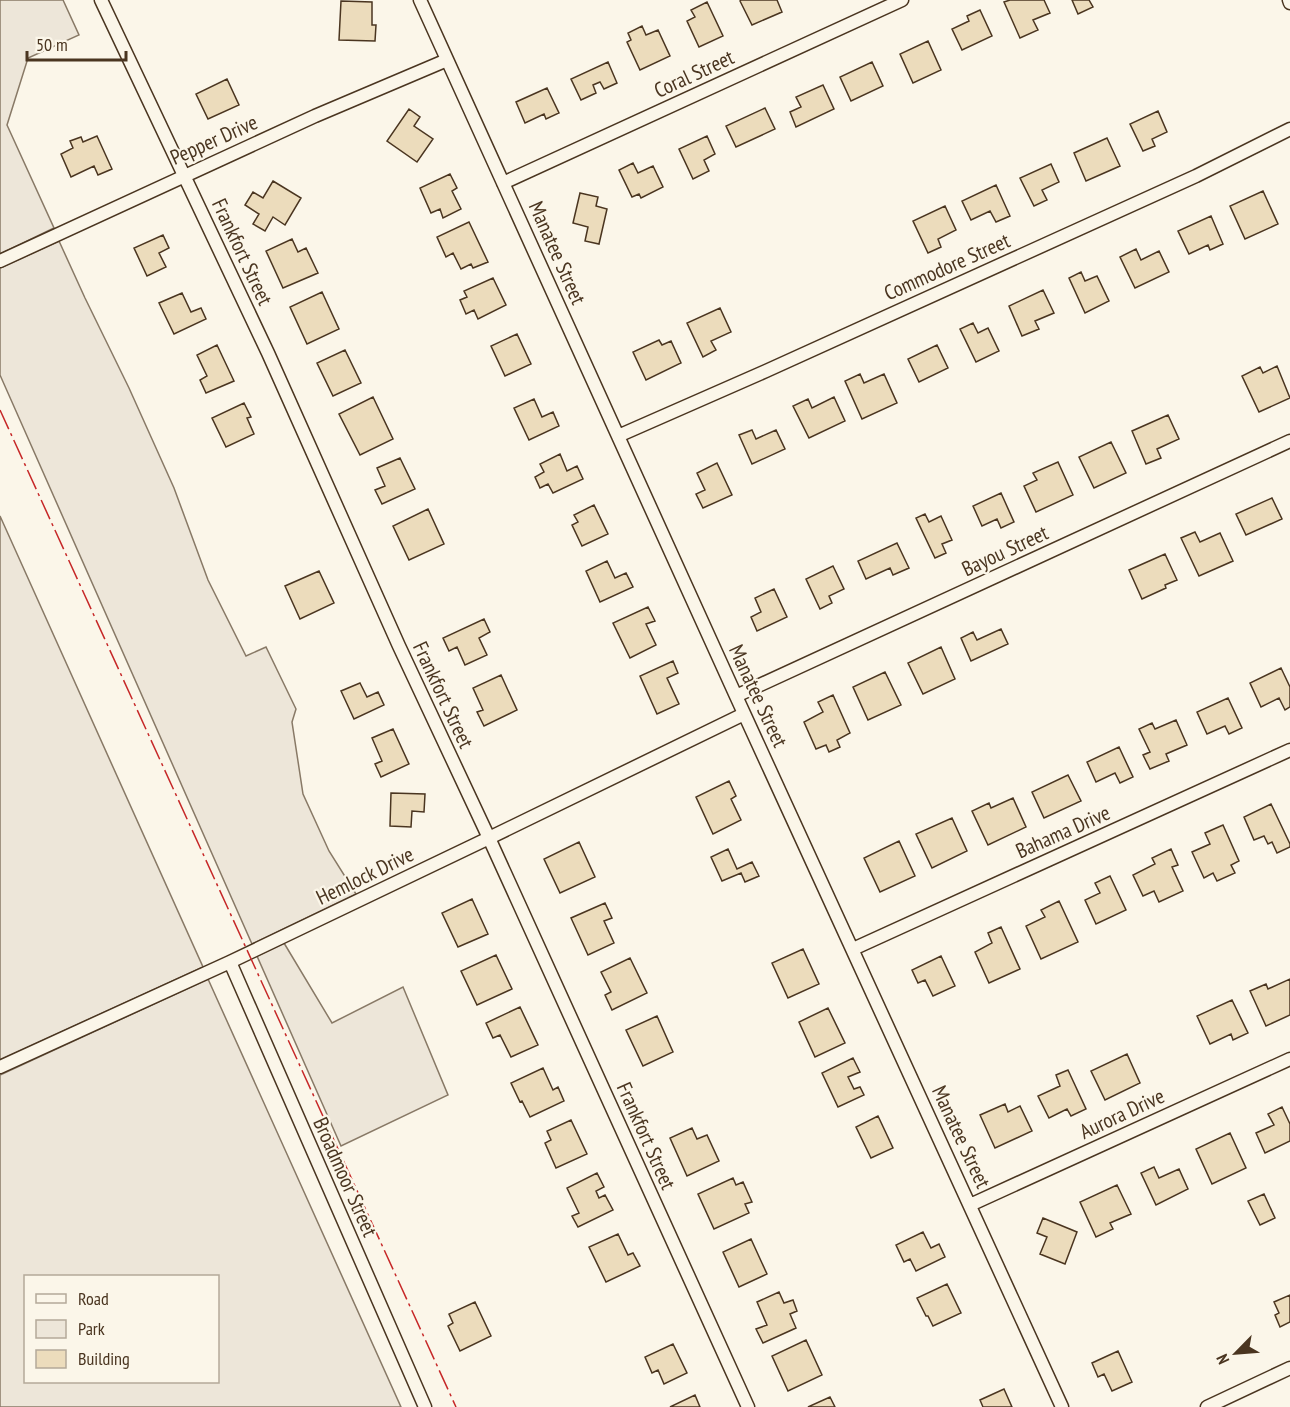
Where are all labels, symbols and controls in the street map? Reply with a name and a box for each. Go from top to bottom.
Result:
scale bar [27,24,126,62]
text: 50 m [36,33,68,56]
street label: Coral Street [650,43,738,104]
street label: Pepper Drive [166,108,262,171]
street label: Frankfort Street [206,194,279,310]
street label: Manatee Street [523,197,592,309]
street label: Commodore Street [880,227,1014,306]
street label: Bayou Street [957,519,1053,582]
street label: Frankfort Street [407,637,480,753]
street label: Manatee Street [723,640,794,752]
street label: Bahama Drive [1011,799,1114,864]
street label: Hemlock Drive [312,840,418,911]
street label: Frankfort Street [611,1078,682,1194]
street label: Manatee Street [926,1081,997,1193]
street label: Aurora Drive [1075,1082,1169,1145]
street label: Broadmoor Street [307,1113,384,1241]
legend [24,1275,219,1383]
text: Road [78,1287,109,1310]
text: Park [78,1317,105,1340]
north arrow [1206,1323,1266,1383]
text: Building [78,1347,130,1370]
text: N [1212,1351,1233,1367]

